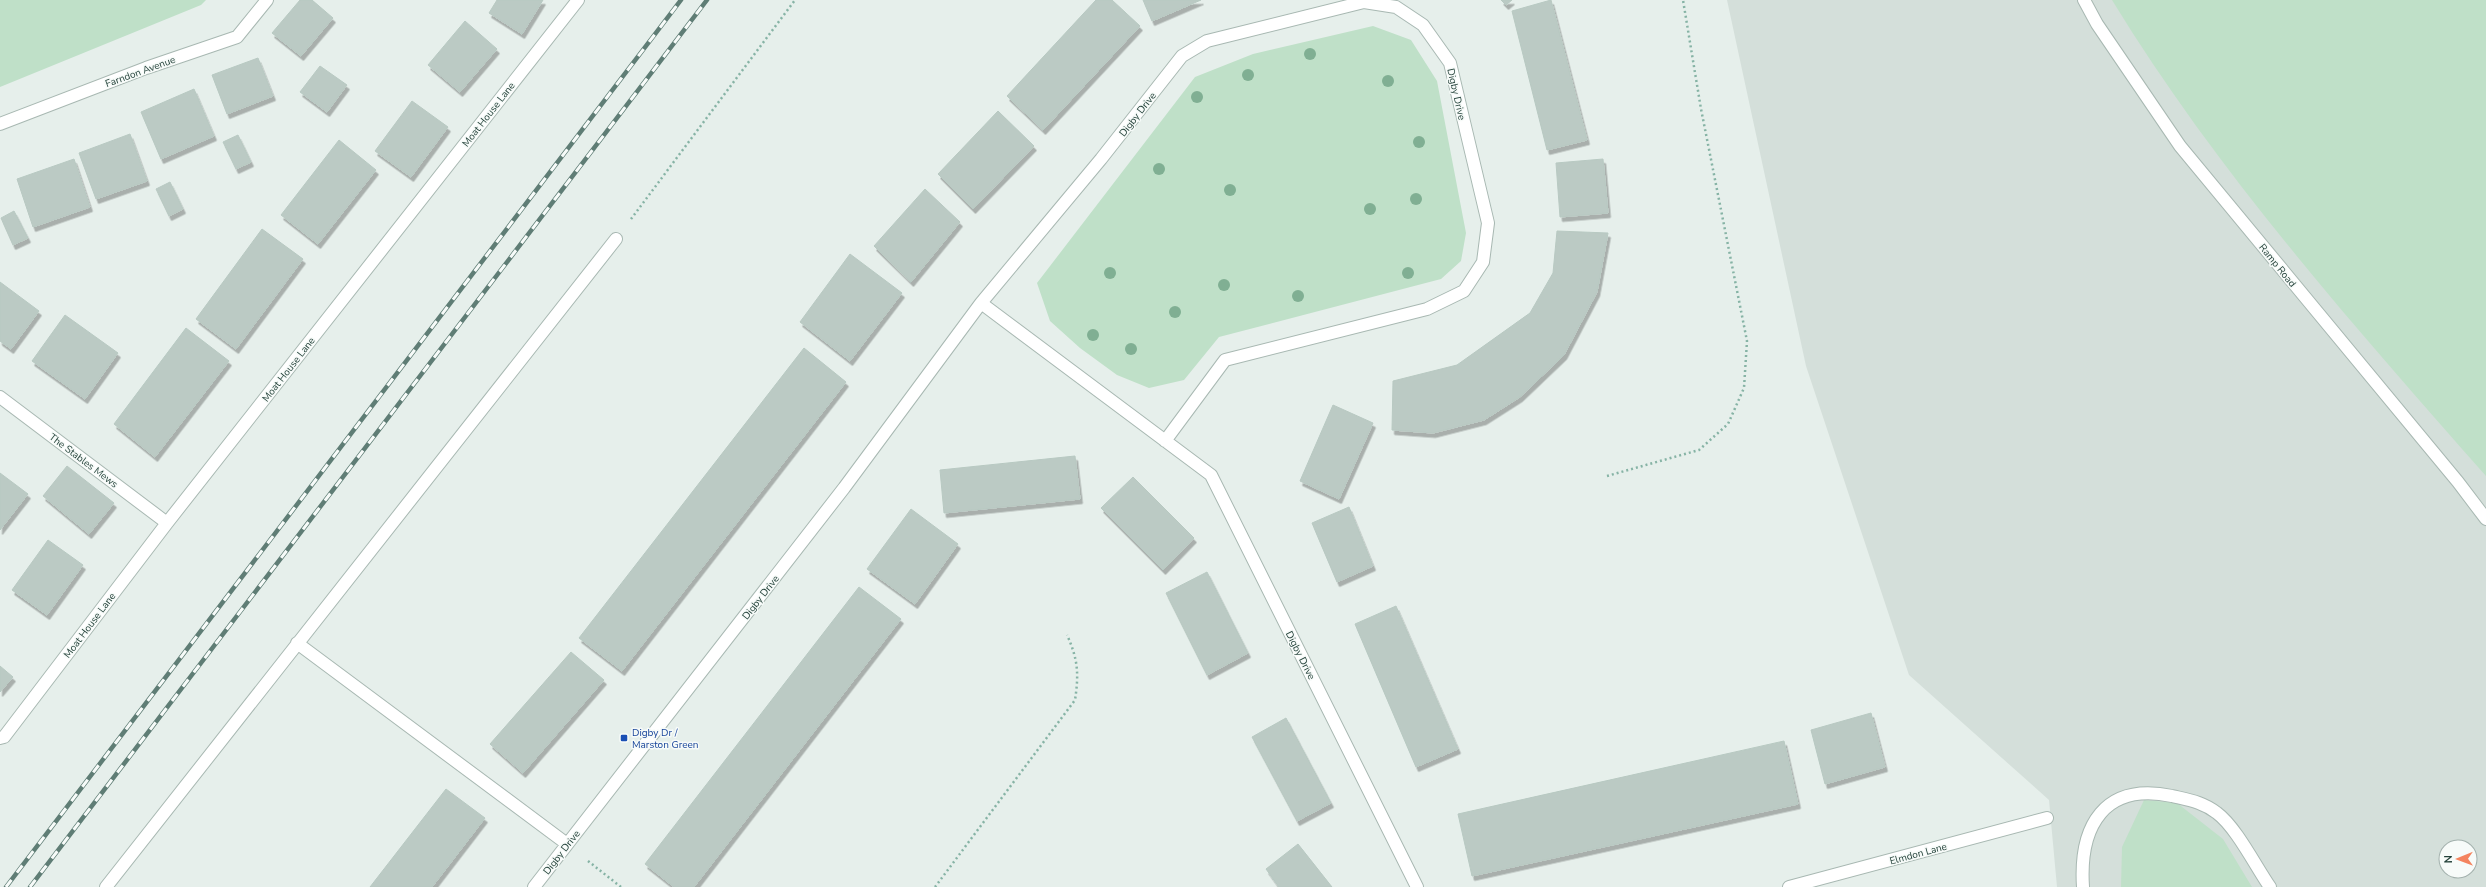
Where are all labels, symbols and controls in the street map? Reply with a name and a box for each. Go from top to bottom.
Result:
street label: Farndon Avenue [103,53,177,91]
street label: Digby Drive [1443,67,1469,122]
street label: Moat House Lane [459,79,519,150]
street label: Digby Drive [1116,90,1160,140]
street label: Ramp Road [2255,241,2299,290]
street label: Moat House Lane [259,334,319,405]
street label: The Stables Mews [46,430,121,491]
street label: Digby Drive [739,573,783,623]
street label: Moat House Lane [61,590,119,661]
street label: Digby Drive [1282,629,1318,682]
place label: Digby Dr / Marston Green [632,726,699,752]
marker: Digby Dr / Marston Green [619,733,629,743]
street label: Digby Drive [540,828,584,878]
north arrow [2438,839,2478,879]
street label: Elmdon Lane [1888,840,1948,868]
text: N [2441,855,2456,863]

